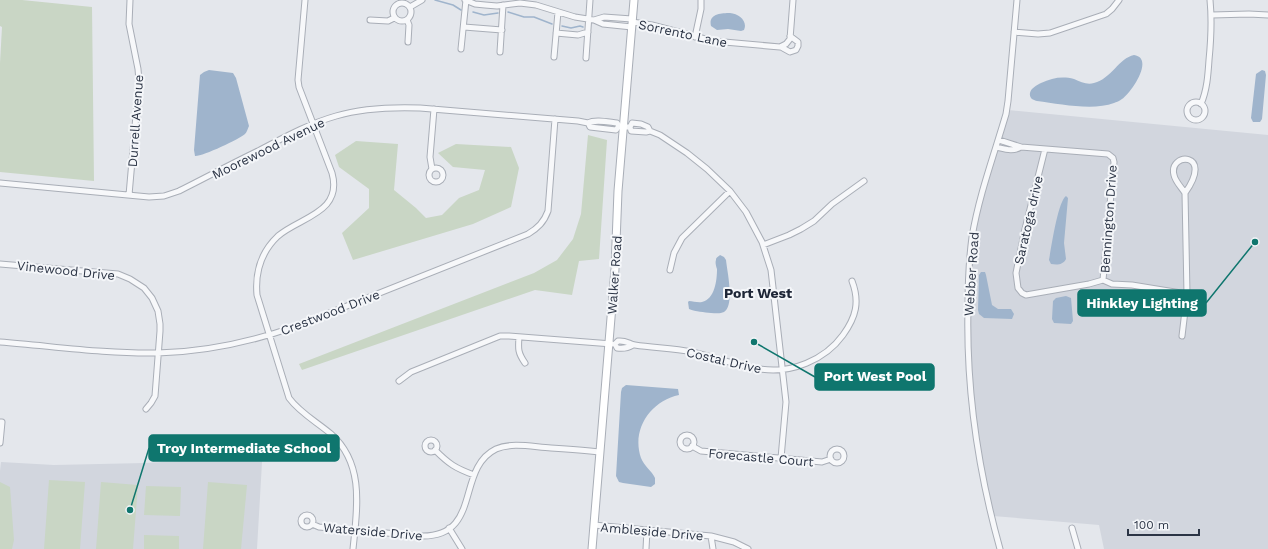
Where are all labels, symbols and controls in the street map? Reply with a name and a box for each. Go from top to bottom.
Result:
street label: Sorrento Lane [637,17,729,50]
street label: Durrell Avenue [125,74,146,168]
street label: Moorewood Avenue [209,115,327,182]
street label: Bennington Drive [1097,164,1120,274]
street label: Saratoga drive [1011,174,1046,266]
street label: Webber Road [961,231,982,317]
street label: Walker Road [604,235,625,315]
street label: Vinewood Drive [16,258,116,283]
district label: Port West [724,285,792,301]
street label: Crestwood Drive [278,287,382,338]
callout: Hinkley Lighting [1078,290,1206,316]
text: Hinkley Lighting [1086,295,1198,311]
street label: Costal Drive [685,345,763,376]
callout: Port West Pool [815,364,934,390]
text: Port West Pool [824,368,927,384]
callout: Troy Intermediate School [149,435,339,461]
text: Troy Intermediate School [157,440,332,456]
street label: Forecastle Court [708,445,815,470]
scale bar [1128,511,1199,537]
text: 100 m [1134,518,1169,532]
street label: Waterside Drive [323,520,423,543]
street label: Ambleside Drive [600,520,704,543]

